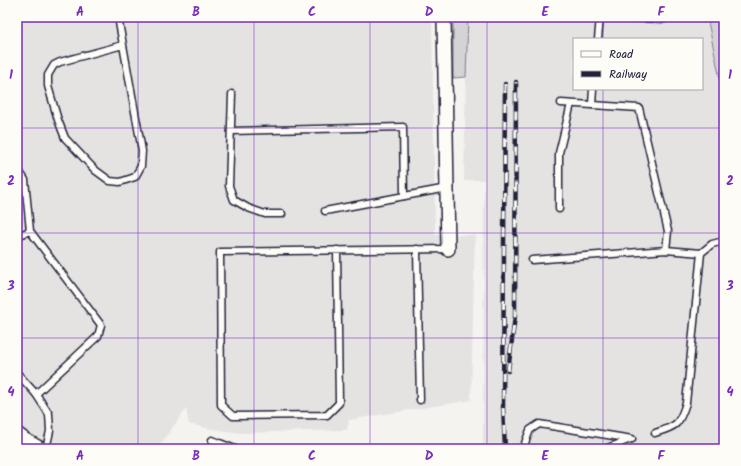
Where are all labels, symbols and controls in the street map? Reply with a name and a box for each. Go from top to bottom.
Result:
text: A [76,2,84,23]
text: B [192,2,200,23]
text: C [308,2,316,23]
text: D [425,2,434,23]
text: E [541,2,549,23]
text: F [657,2,665,23]
legend [573,38,703,90]
text: Road [609,45,634,64]
text: 1 [9,65,13,86]
text: Railway [609,65,647,84]
text: 1 [728,65,732,86]
text: 2 [7,171,15,192]
text: 2 [726,171,734,192]
text: 3 [6,276,15,297]
text: 3 [725,276,734,297]
text: 4 [7,382,15,403]
text: 4 [726,382,734,403]
text: A [76,446,84,466]
text: B [192,446,200,466]
text: C [308,446,316,466]
text: D [425,446,434,466]
text: E [541,446,549,466]
text: F [657,446,665,466]

